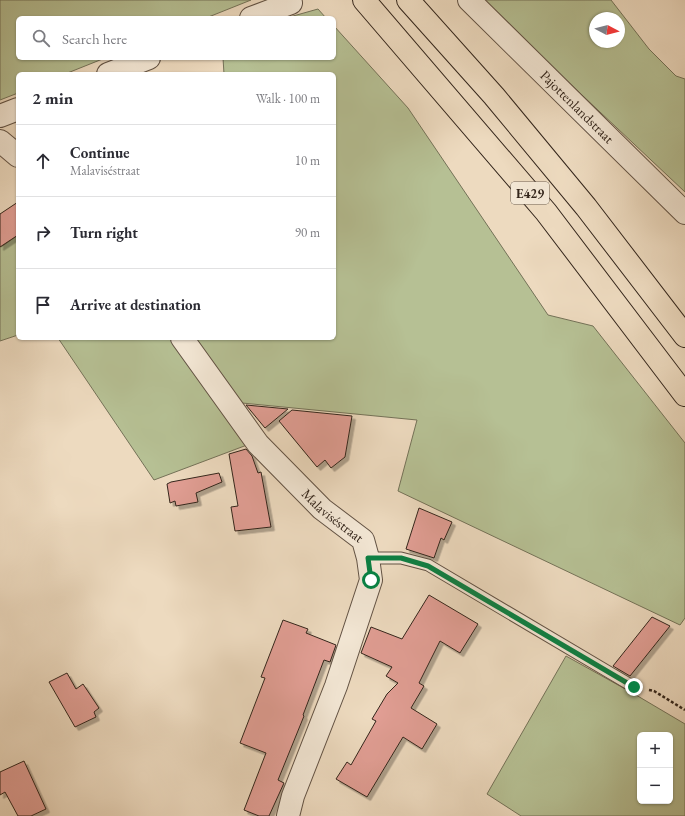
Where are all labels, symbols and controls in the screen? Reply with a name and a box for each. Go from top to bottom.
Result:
north arrow [589,12,625,48]
search box [16,16,336,60]
icon: search [30,27,52,49]
text: Search here [62,29,127,48]
street label: Pajottenlandstraat [536,66,618,148]
text: 2 min [32,87,73,109]
text: Walk · 100 m [256,90,320,107]
text: Continue [70,143,130,162]
icon: ahead [32,150,54,172]
text: 10 m [295,152,320,169]
text: Malaviséstraat [70,162,140,179]
road number: E429 [511,182,549,204]
icon: right [32,222,54,244]
text: Turn right [70,223,138,242]
text: 90 m [295,224,320,241]
icon: arrive [32,294,54,316]
text: Arrive at destination [70,295,201,314]
street label: Malaviséstraat [298,485,368,547]
route start [362,571,380,589]
route end [625,678,643,696]
map controls [637,732,673,804]
button: + [637,732,673,768]
button: − [637,768,673,804]

